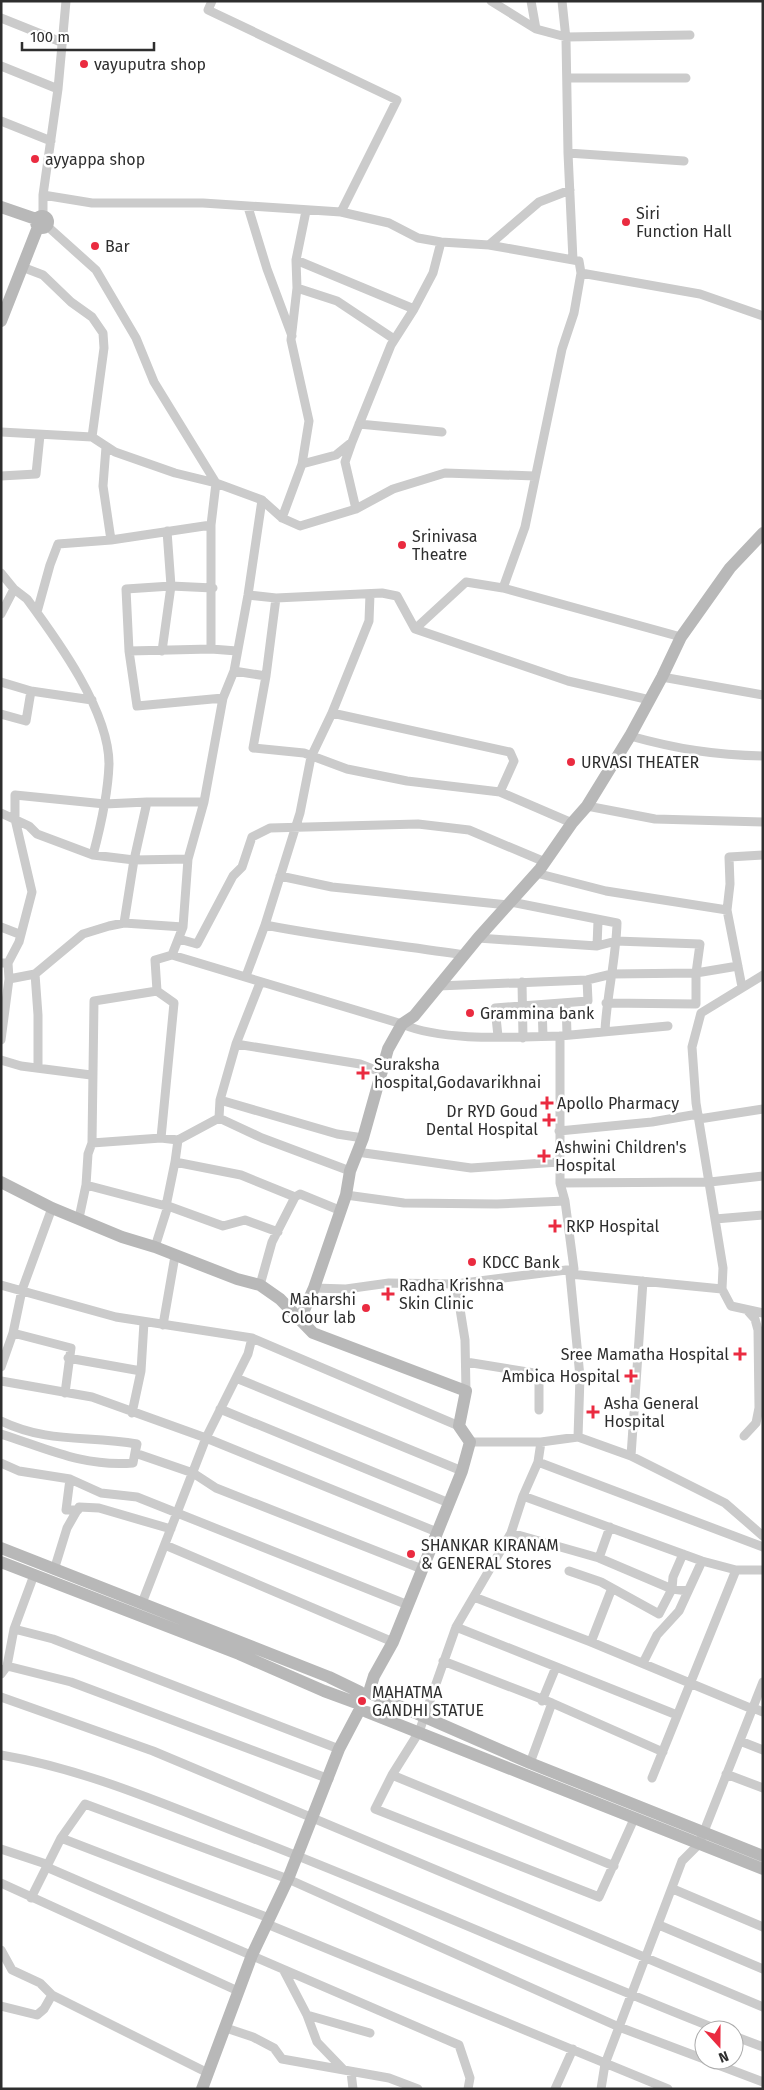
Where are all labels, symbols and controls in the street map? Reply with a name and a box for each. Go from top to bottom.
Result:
scale bar [22,20,155,52]
text: 100 m [30,28,70,46]
place label: vayuputra shop [94,55,206,74]
marker: vayuputra shop [78,58,90,70]
place label: ayyappa shop [45,150,145,169]
marker: ayyappa shop [29,153,41,165]
place label: Siri Function Hall [636,204,732,241]
marker: Siri Function Hall [620,216,632,228]
place label: Bar [105,237,130,256]
marker: Bar [89,240,101,252]
place label: Srinivasa Theatre [412,527,477,564]
marker: Srinivasa Theatre [396,539,408,551]
place label: URVASI THEATER [581,753,700,772]
marker: URVASI THEATER [565,756,577,768]
place label: Grammina bank [480,1004,595,1023]
marker: Grammina bank [464,1007,476,1019]
place label: Suraksha hospital,Godavarikhnai [374,1055,541,1092]
marker: Suraksha hospital,Godavarikhnai [356,1066,370,1080]
place label: Apollo Pharmacy [557,1094,679,1113]
marker: Apollo Pharmacy [541,1097,553,1109]
place label: Dr RYD Goud Dental Hospital [426,1102,538,1139]
marker: Dr RYD Goud Dental Hospital [542,1113,556,1127]
place label: Ashwini Children's Hospital [555,1138,686,1175]
marker: Ashwini Children's Hospital [537,1149,551,1163]
place label: RKP Hospital [566,1217,660,1236]
marker: RKP Hospital [548,1219,562,1233]
place label: KDCC Bank [482,1253,560,1272]
marker: KDCC Bank [466,1256,478,1268]
place label: Radha Krishna Skin Clinic [399,1276,504,1313]
marker: Radha Krishna Skin Clinic [381,1287,395,1301]
place label: Maharshi Colour lab [282,1290,356,1327]
marker: Maharshi Colour lab [360,1302,372,1314]
place label: Sree Mamatha Hospital [561,1345,729,1364]
marker: Sree Mamatha Hospital [733,1347,747,1361]
place label: Ambica Hospital [502,1367,620,1386]
marker: Ambica Hospital [624,1369,638,1383]
place label: Asha General Hospital [604,1394,699,1431]
marker: Asha General Hospital [586,1405,600,1419]
place label: SHANKAR KIRANAM & GENERAL Stores [421,1536,559,1573]
marker: SHANKAR KIRANAM & GENERAL Stores [405,1548,417,1560]
place label: MAHATMA GANDHI STATUE [372,1683,484,1720]
marker: MAHATMA GANDHI STATUE [356,1695,368,1707]
north arrow [694,2020,744,2070]
text: N [716,2047,731,2066]

